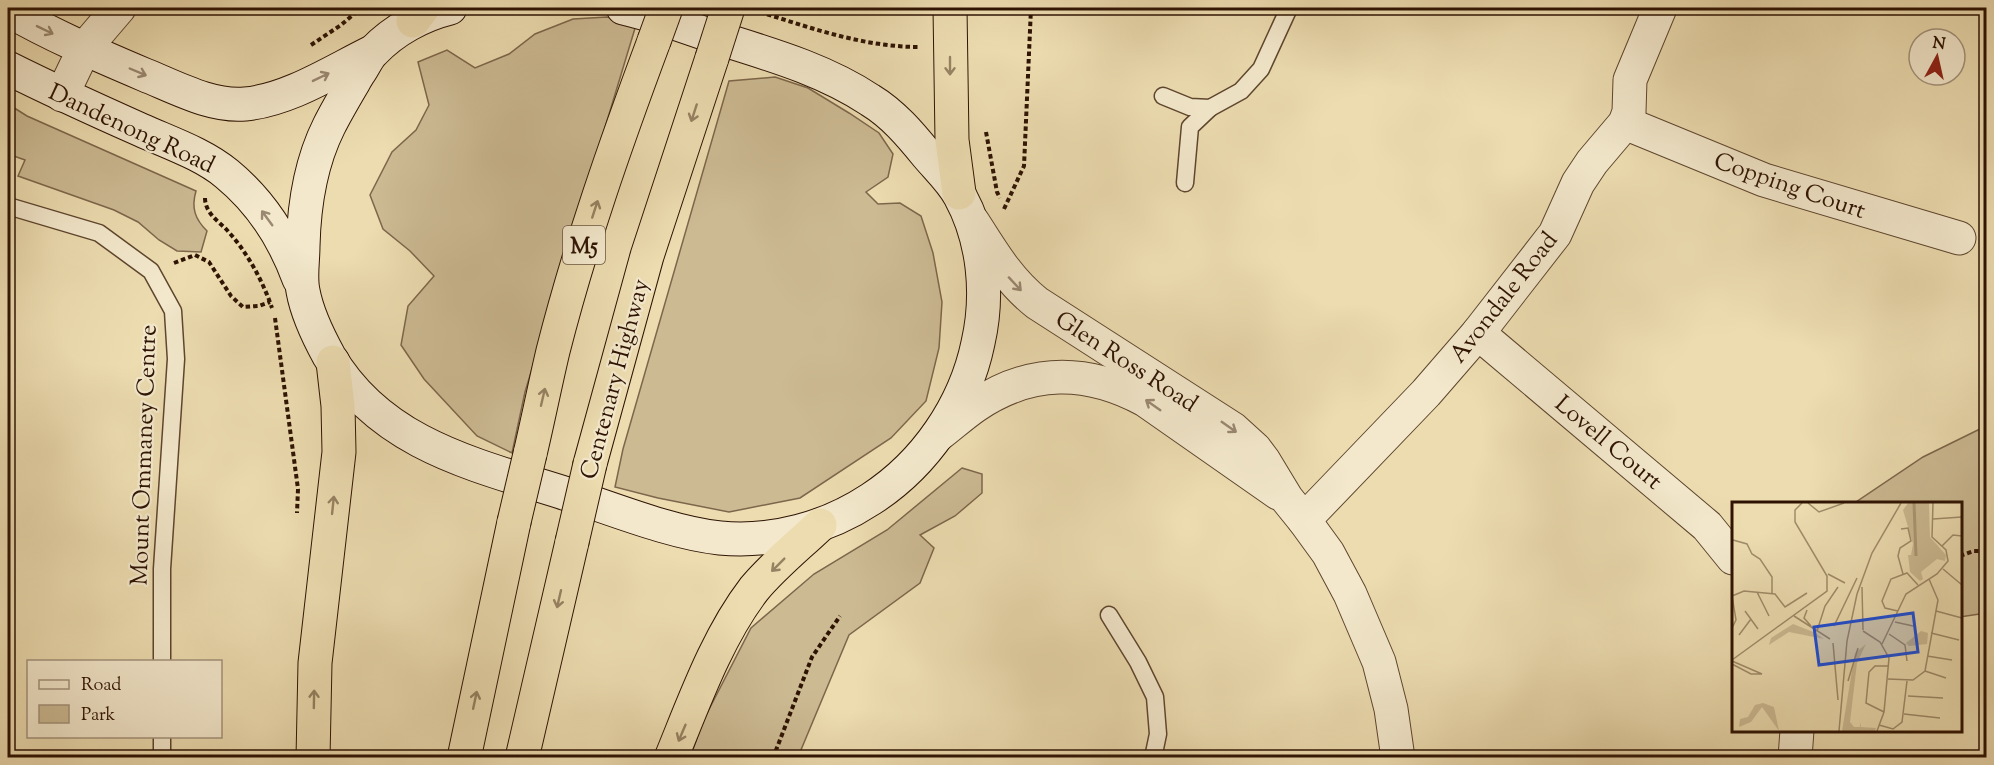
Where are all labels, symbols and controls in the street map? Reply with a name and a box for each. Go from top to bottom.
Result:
one-way arrow [36,24,54,36]
north arrow [1907,27,1967,87]
text: N [1931,32,1947,57]
one-way arrow [944,55,956,75]
one-way arrow [128,67,146,78]
one-way arrow [312,70,330,82]
street label: Dandenong Road [42,76,220,184]
one-way arrow [687,103,698,122]
street label: Copping Court [1709,145,1870,229]
one-way arrow [590,200,601,219]
one-way arrow [261,210,274,226]
street label: Avondale Road [1442,225,1567,371]
road number: M5 [563,226,605,264]
street label: Centenary Highway [573,276,659,483]
one-way arrow [1008,276,1022,291]
street label: Glen Ross Road [1048,304,1204,422]
street label: Mount Ommaney Centre [123,324,167,586]
one-way arrow [538,388,549,407]
street label: Lovell Court [1547,388,1669,499]
one-way arrow [1145,399,1161,411]
one-way arrow [1220,421,1237,433]
one-way arrow [328,496,339,516]
inset map [1732,502,1961,732]
one-way arrow [770,558,785,573]
one-way arrow [553,588,564,608]
legend [27,660,222,738]
text: Road [81,673,121,699]
one-way arrow [308,690,320,710]
one-way arrow [470,691,482,710]
text: Park [81,703,116,729]
one-way arrow [675,724,687,742]

